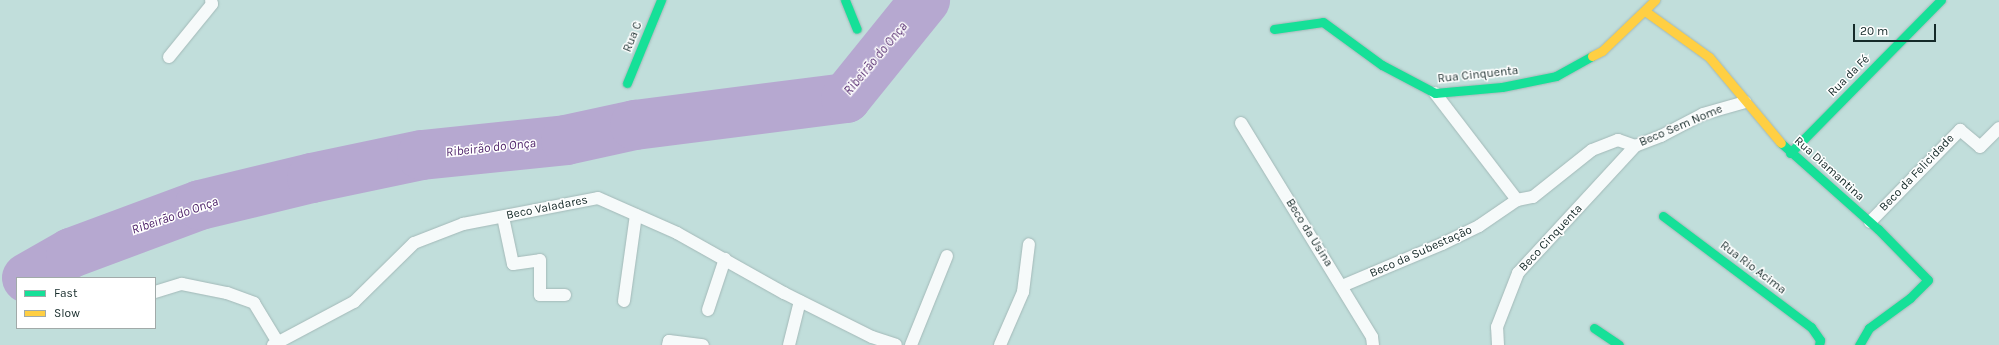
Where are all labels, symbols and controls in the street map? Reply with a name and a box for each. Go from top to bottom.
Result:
scale bar [1855,16,1938,42]
water label: Ribeirão do Onça [841,19,911,99]
street label: Rua C [620,20,646,54]
text: 20 m [1860,24,1888,38]
street label: Rua da Fé [1825,52,1873,100]
street label: Rua Cinquenta [1437,64,1519,86]
street label: Beco Sem Nome [1637,102,1725,150]
street label: Beco da Felicidade [1877,131,1957,215]
street label: Rua Diamantina [1791,134,1867,204]
water label: Ribeirão do Onça [445,136,537,160]
street label: Beco Valadares [505,193,589,223]
water label: Ribeirão do Onça [130,194,220,238]
street label: Beco da Usina [1282,196,1336,270]
street label: Beco Cinquenta [1516,202,1586,274]
street label: Beco da Subestação [1368,223,1474,281]
street label: Rua Rio Acima [1717,239,1789,297]
legend [16,277,156,329]
text: Fast [54,286,77,300]
text: Slow [54,306,80,320]

